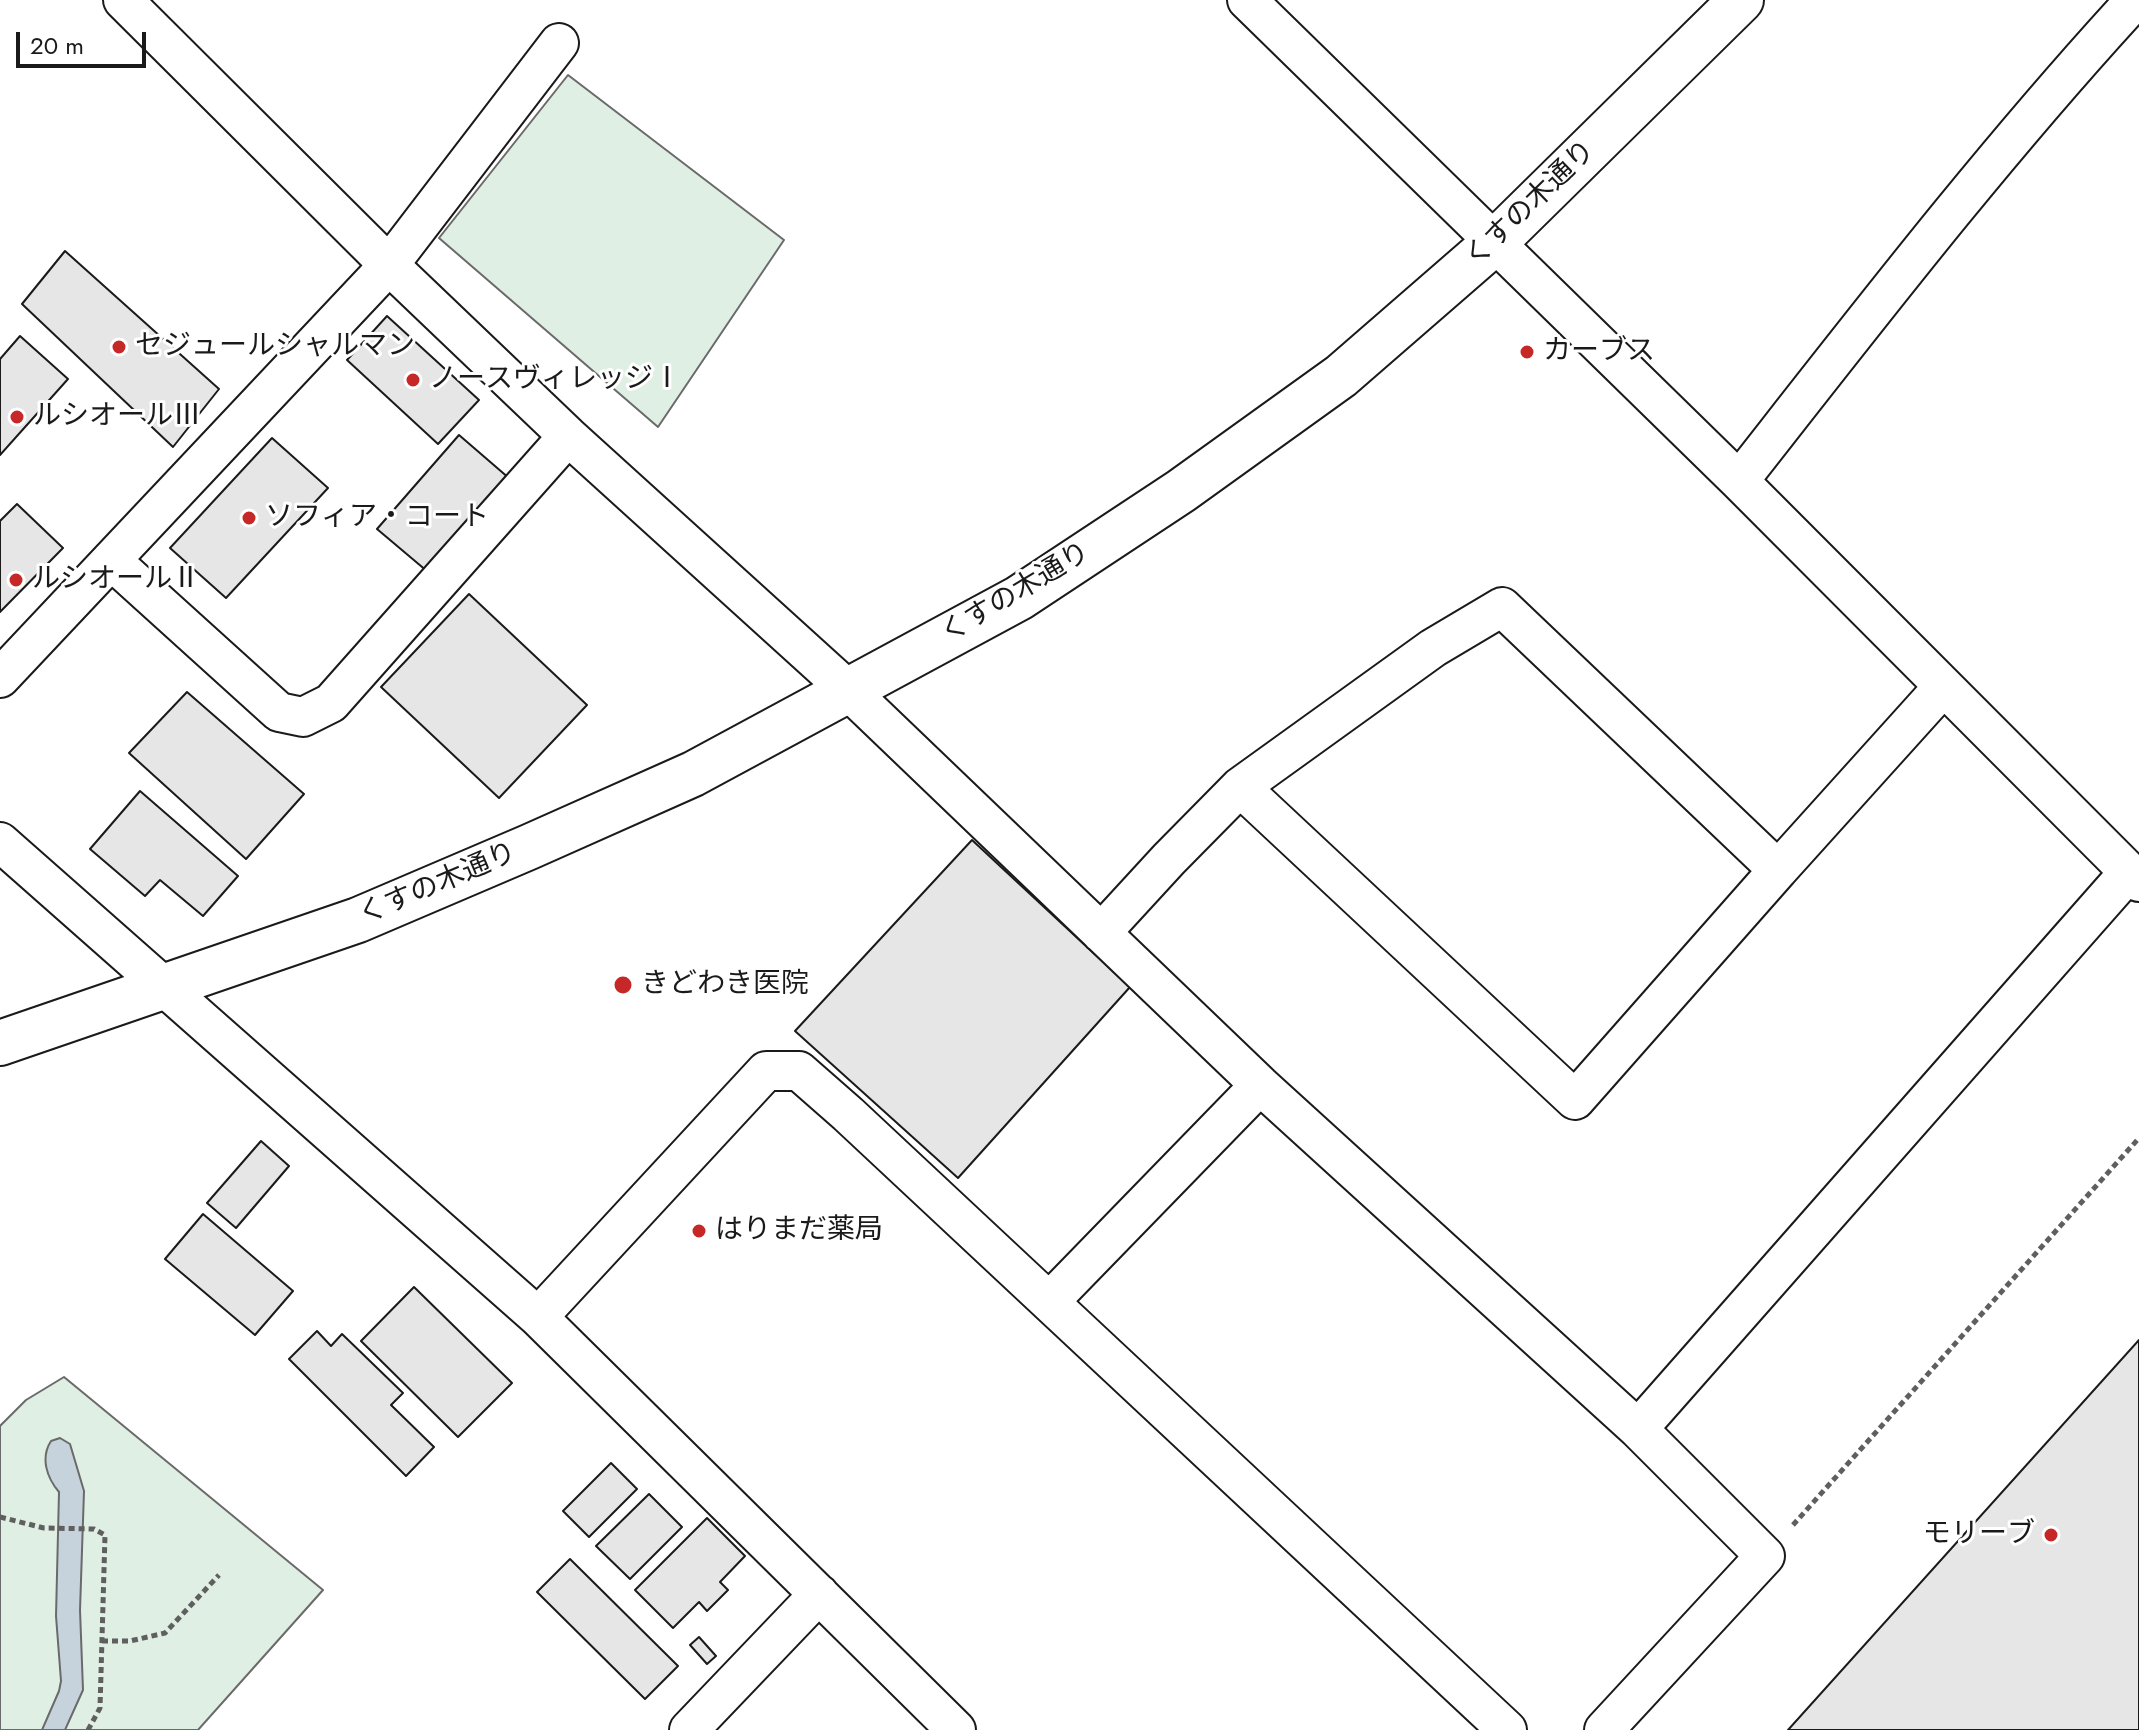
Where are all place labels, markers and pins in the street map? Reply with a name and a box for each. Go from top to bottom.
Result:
place label: セジュールシャルマン [135,330,415,364]
place label: カーブス [1543,335,1655,369]
marker: セジュールシャルマン [110,338,128,356]
marker: カーブス [1518,343,1536,361]
place label: ノースヴィレッジⅠ [429,363,681,397]
marker: ノースヴィレッジⅠ [404,371,422,389]
place label: ルシオールⅢ [33,400,201,434]
marker: ルシオールⅢ [8,408,26,426]
place label: ソフィア・コート [265,501,489,535]
marker: ソフィア・コート [240,509,258,527]
place label: ルシオールⅡ [32,563,200,597]
marker: ルシオールⅡ [7,571,25,589]
place label: きどわき医院 [641,968,809,1002]
marker: きどわき医院 [612,974,634,996]
place label: はりまだ薬局 [715,1214,883,1248]
marker: はりまだ薬局 [690,1222,708,1240]
place label: モリーブ [1923,1518,2035,1552]
marker: モリーブ [2042,1526,2060,1544]

